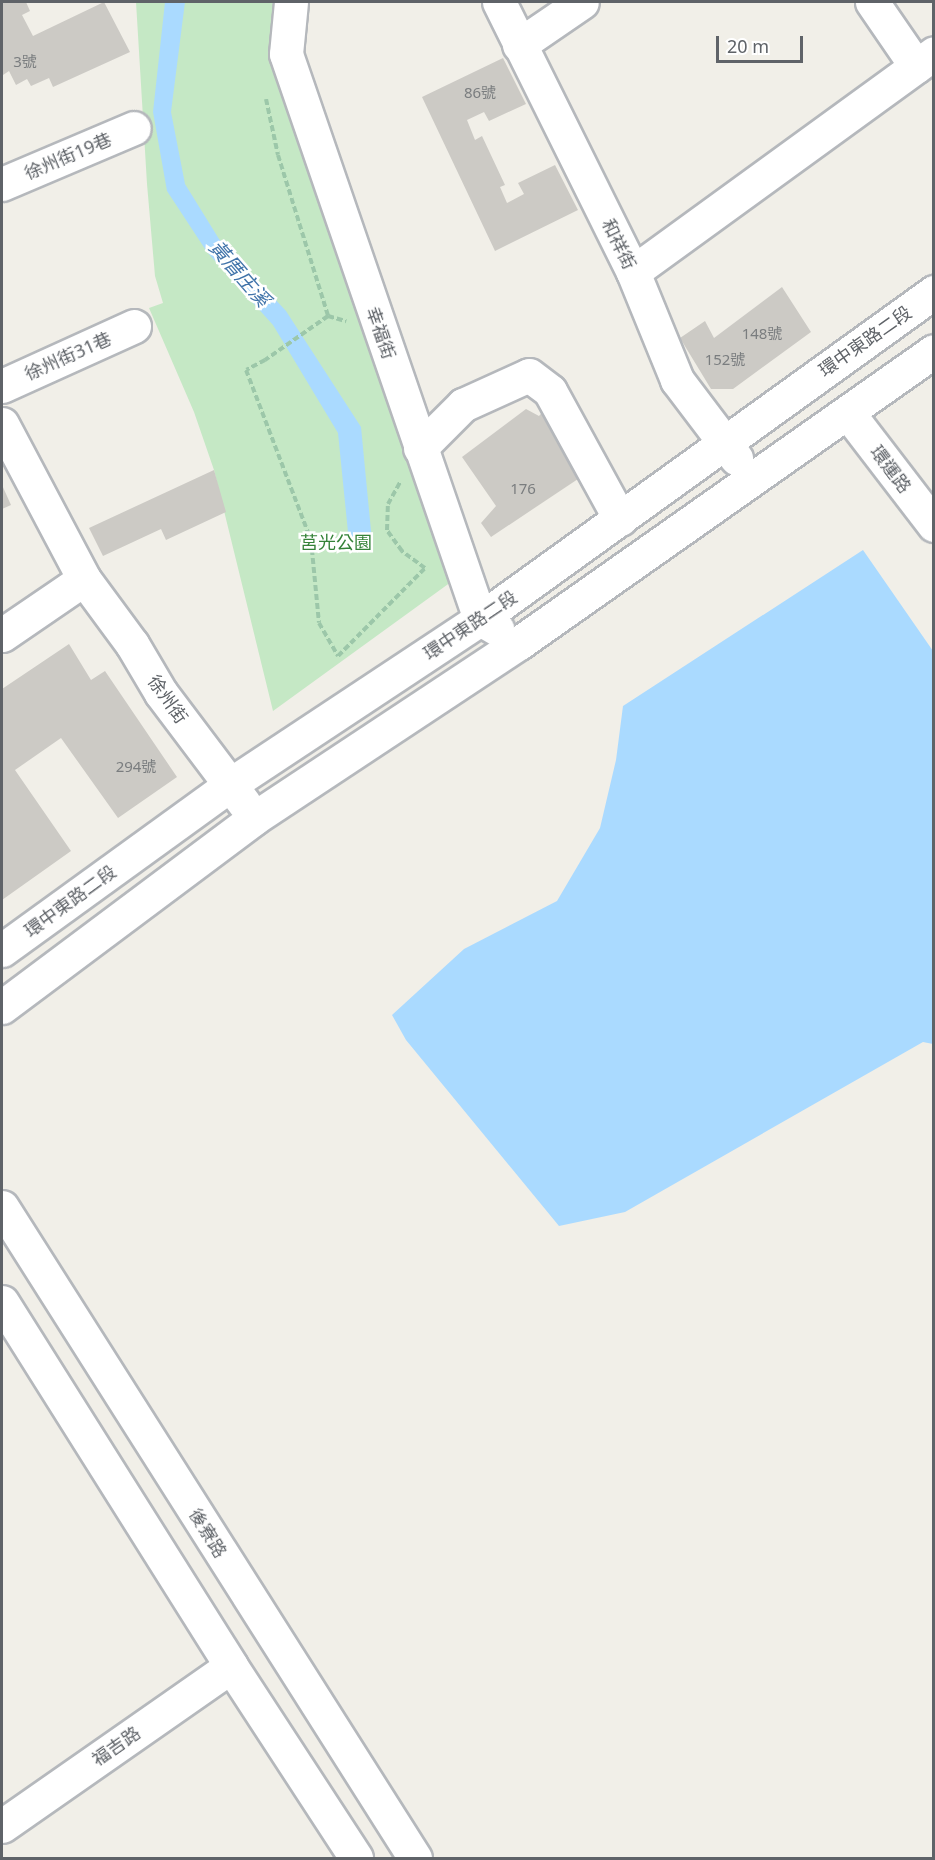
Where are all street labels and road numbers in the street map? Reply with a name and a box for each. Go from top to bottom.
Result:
street label: 徐州街19巷 [21,128,115,184]
street label: 和祥街 [597,215,641,273]
street label: 環中東路二段 [815,301,915,381]
street label: 幸福街 [362,304,400,362]
street label: 徐州街31巷 [21,327,115,385]
street label: 環運路 [866,441,916,497]
street label: 環中東路二段 [419,586,521,664]
street label: 徐州街 [144,671,192,727]
street label: 環中東路二段 [20,861,120,941]
street label: 後寮路 [185,1504,231,1562]
street label: 福吉路 [88,1722,144,1770]

